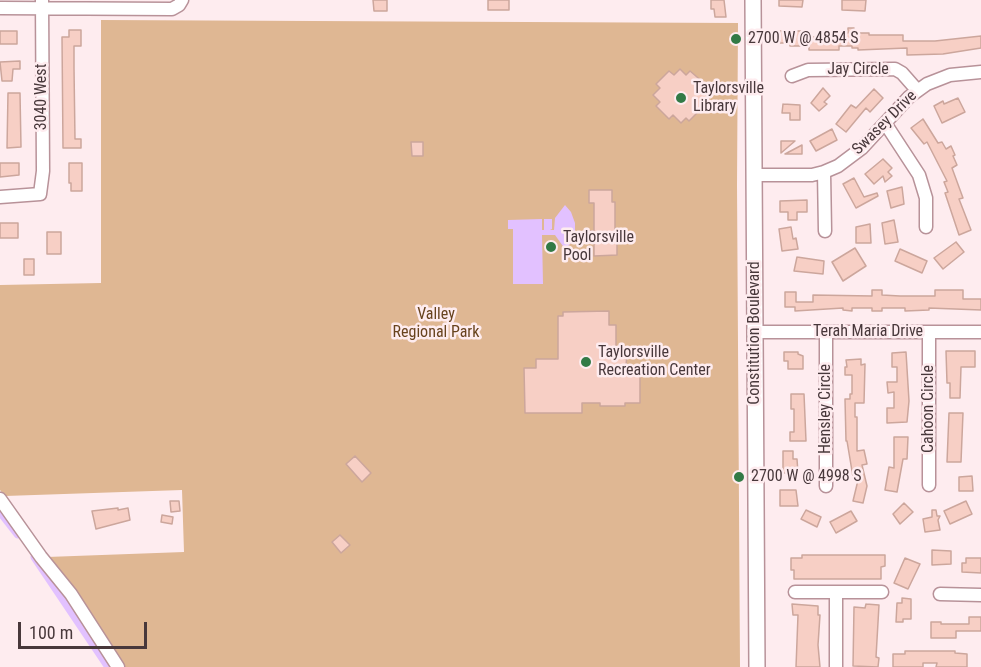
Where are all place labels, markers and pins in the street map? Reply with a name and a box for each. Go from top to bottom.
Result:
place label: 2700 W @ 4854 S [748,29,859,49]
marker: 2700 W @ 4854 S [729,32,743,46]
place label: Taylorsville Library [693,79,764,117]
marker: Taylorsville Library [674,91,688,105]
place label: Taylorsville Pool [563,228,634,266]
marker: Taylorsville Pool [544,240,558,254]
place label: Taylorsville Recreation Center [598,343,711,381]
marker: Taylorsville Recreation Center [579,355,593,369]
place label: 2700 W @ 4998 S [751,467,862,487]
marker: 2700 W @ 4998 S [732,470,746,484]

